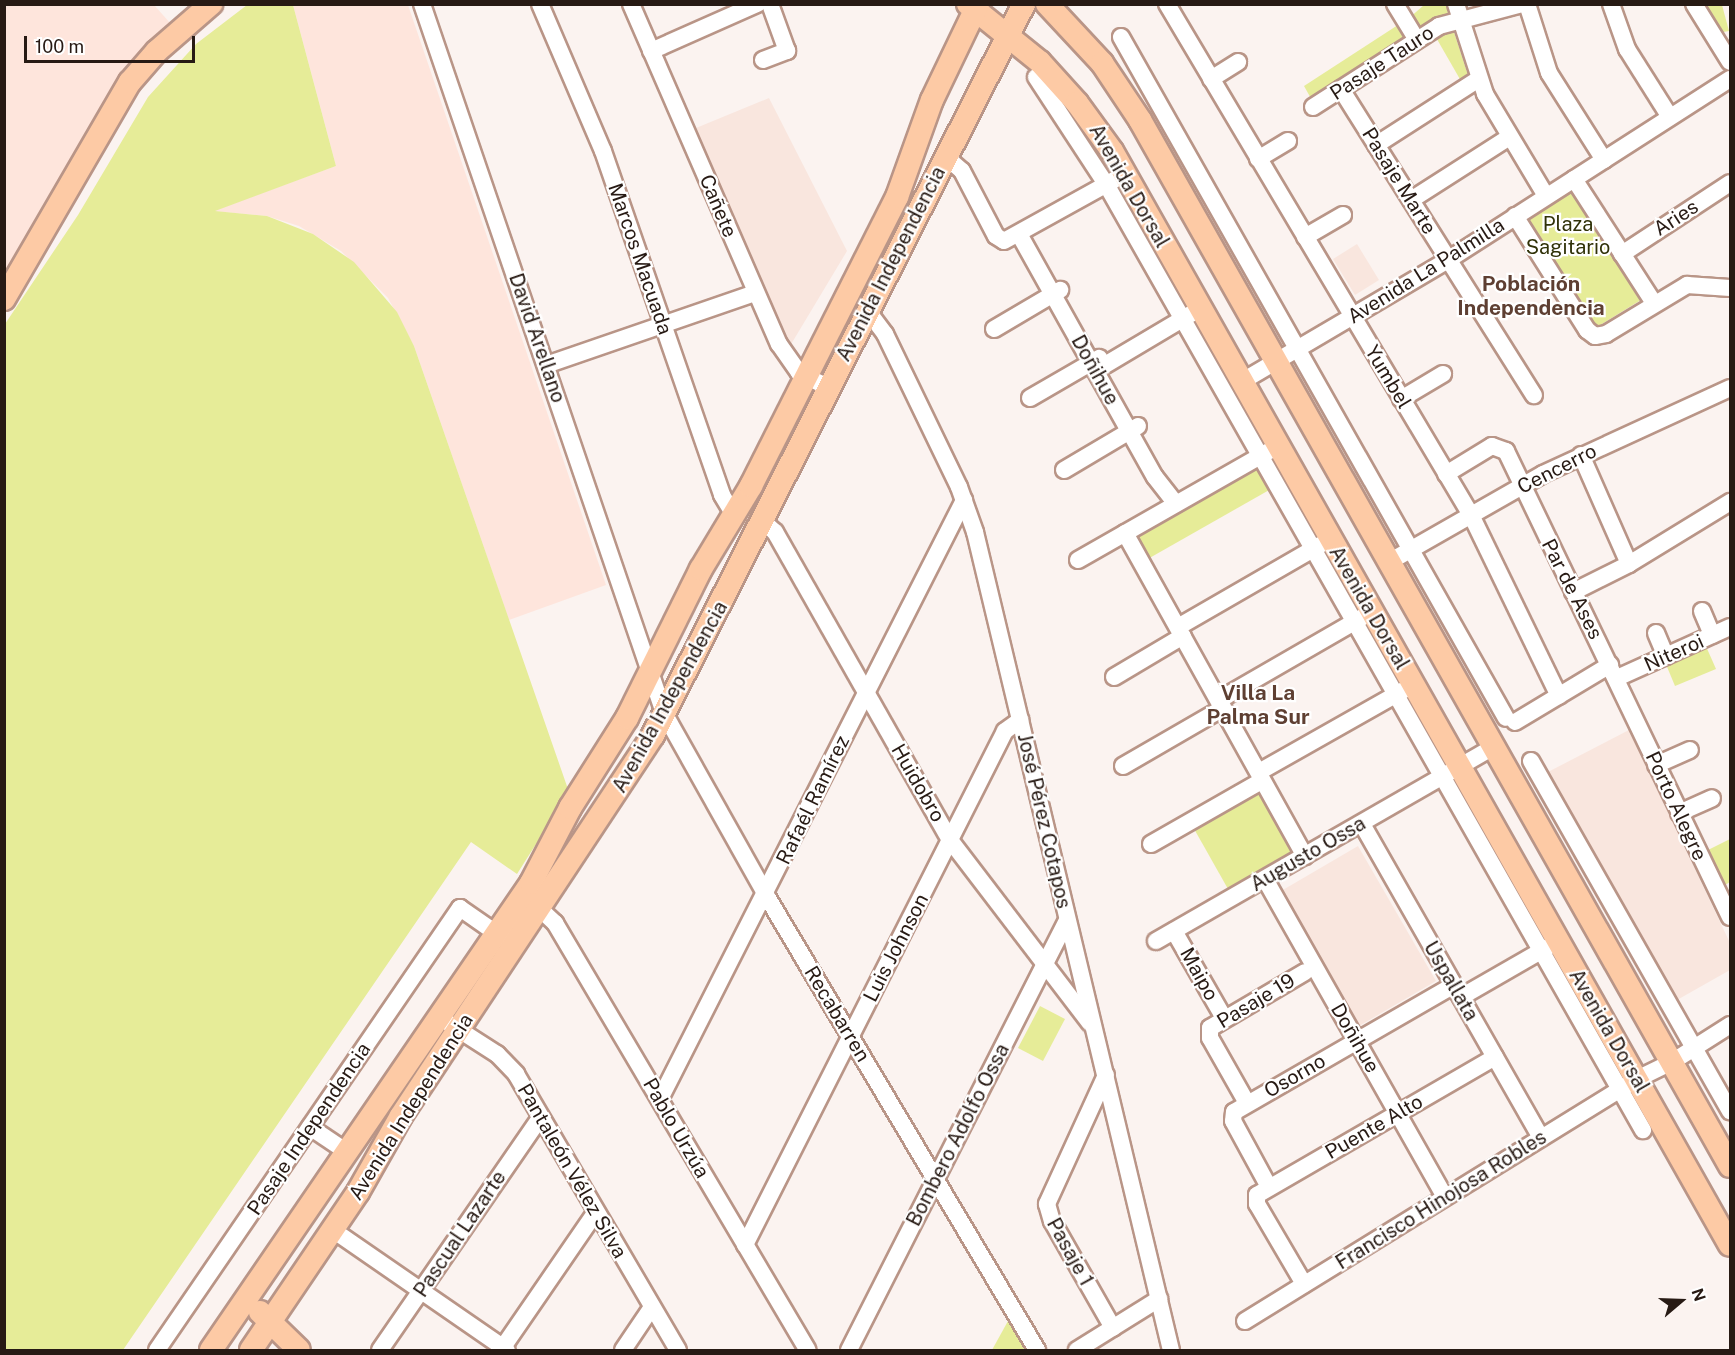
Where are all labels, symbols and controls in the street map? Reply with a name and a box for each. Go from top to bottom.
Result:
street label: Pasaje Tauro [1326,21,1438,105]
scale bar [27,24,198,62]
text: 100 m [35,36,84,57]
street label: Avenida Dorsal [1084,120,1174,252]
street label: Pasaje Marte [1357,123,1441,239]
street label: Avenida Independencia [831,163,951,365]
street label: Cañete [694,171,742,241]
street label: Marcos Macuada [603,180,677,338]
street label: Aries [1649,195,1703,241]
park label: Plaza Sagitario [1526,212,1610,259]
street label: Avenida La Palmilla [1343,213,1509,329]
street label: David Arellano [504,270,570,406]
district label: Población Independencia [1457,271,1605,321]
street label: Doñihue [1066,331,1124,409]
street label: Yumbel [1360,341,1416,413]
street label: Cencerro [1513,439,1601,499]
street label: Par de Ases [1536,535,1608,643]
street label: Avenida Dorsal [1324,542,1414,674]
street label: Avenida Independencia [607,597,733,797]
street label: Niteroi [1640,629,1708,677]
district label: Villa La Palma Sur [1206,680,1310,730]
street label: José Pérez Cotapos [1012,731,1076,911]
street label: Rafaél Ramírez [771,732,855,868]
street label: Huidobro [886,740,950,826]
street label: Porto Alegre [1640,748,1712,864]
street label: Augusto Ossa [1246,811,1370,897]
street label: Luis Johnson [858,890,934,1006]
street label: Uspallata [1419,937,1483,1025]
street label: Maipo [1175,943,1223,1005]
street label: Recabarren [799,962,875,1066]
street label: Avenida Dorsal [1564,965,1654,1097]
street label: Pasaje 19 [1213,968,1299,1034]
street label: Doñihue [1326,999,1384,1077]
street label: Avenida Independencia [344,1009,478,1205]
street label: Pasaje Independencia [242,1038,376,1220]
street label: Bombero Adolfo Ossa [902,1040,1014,1230]
street label: Osorno [1260,1049,1330,1103]
street label: Pablo Urzúa [638,1074,714,1182]
street label: Pantaleón Vélez Silva [512,1079,632,1263]
street label: Puente Alto [1321,1089,1427,1165]
street label: Francisco Hinojosa Robles [1331,1125,1551,1275]
street label: Pascual Lazarte [409,1166,511,1302]
street label: Pasaje 1 [1041,1214,1099,1290]
north arrow [1651,1271,1711,1331]
text: N [1687,1286,1710,1304]

